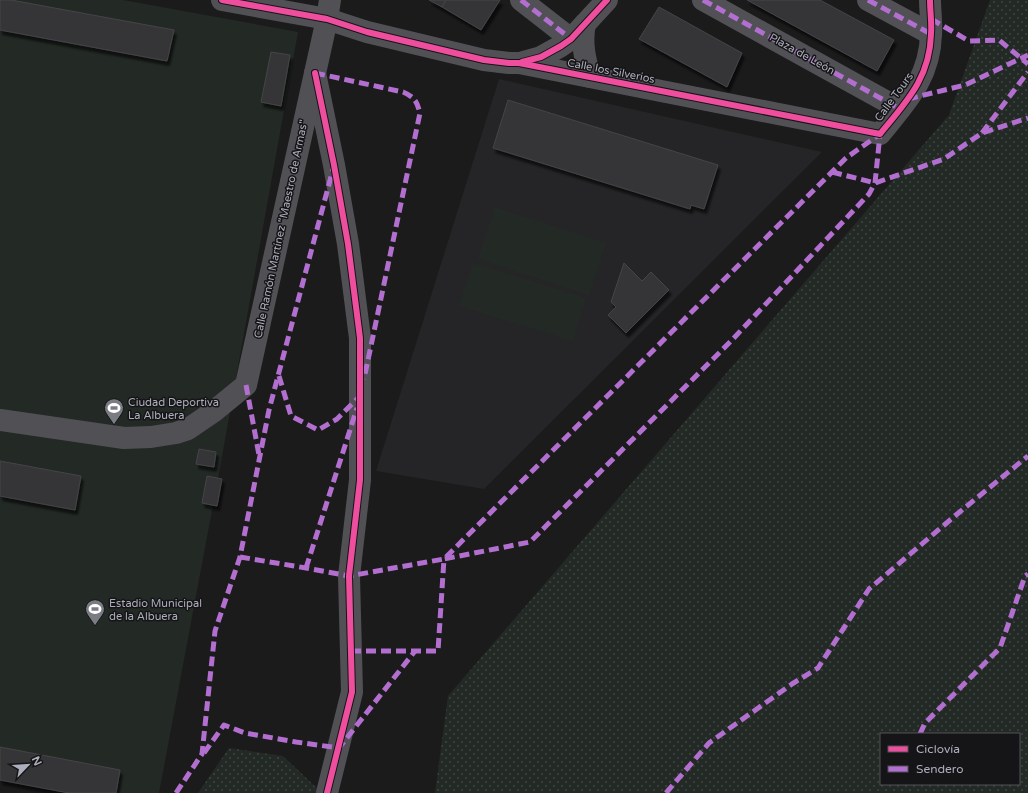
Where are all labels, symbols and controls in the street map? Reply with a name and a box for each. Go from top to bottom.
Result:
street label: Plaza de León [767,31,837,77]
street label: Calle los Silverios [566,56,656,86]
street label: Calle Tours [872,70,916,124]
street label: Calle Ramón Martínez "Maestro de Armas" [251,119,311,339]
place label: Ciudad Deportiva La Albuera [128,396,219,422]
sports icon: Ciudad Deportiva La Albuera [103,397,125,425]
place label: Estadio Municipal de la Albuera [109,597,202,623]
sports icon: Estadio Municipal de la Albuera [84,598,106,626]
legend [880,733,1020,785]
text: Ciclovía [916,742,960,756]
north arrow [8,745,48,785]
text: N [29,754,44,768]
text: Sendero [916,762,964,776]

